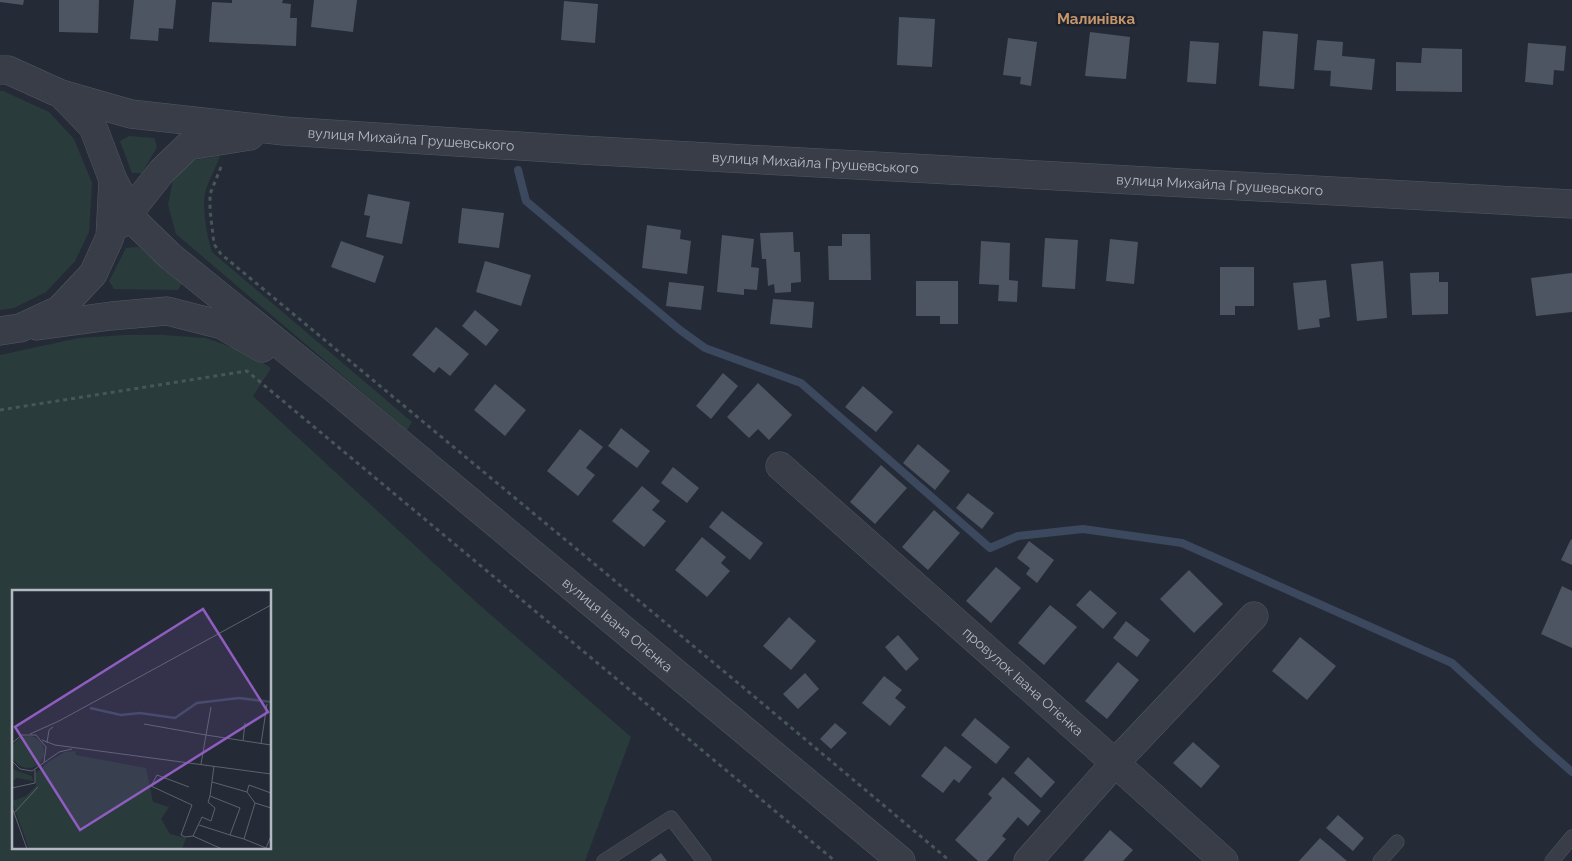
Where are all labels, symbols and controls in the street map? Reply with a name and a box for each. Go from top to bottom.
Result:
district label: Малинівка [1057,10,1135,28]
street label: вулиця Михайла Грушевського [307,125,515,154]
street label: вулиця Михайла Грушевського [712,149,919,176]
street label: вулиця Михайла Грушевського [1116,171,1323,198]
street label: вулиця Івана Огієнка [559,574,676,675]
inset map [12,590,271,848]
street label: провулок Івана Огієнка [960,624,1087,739]

